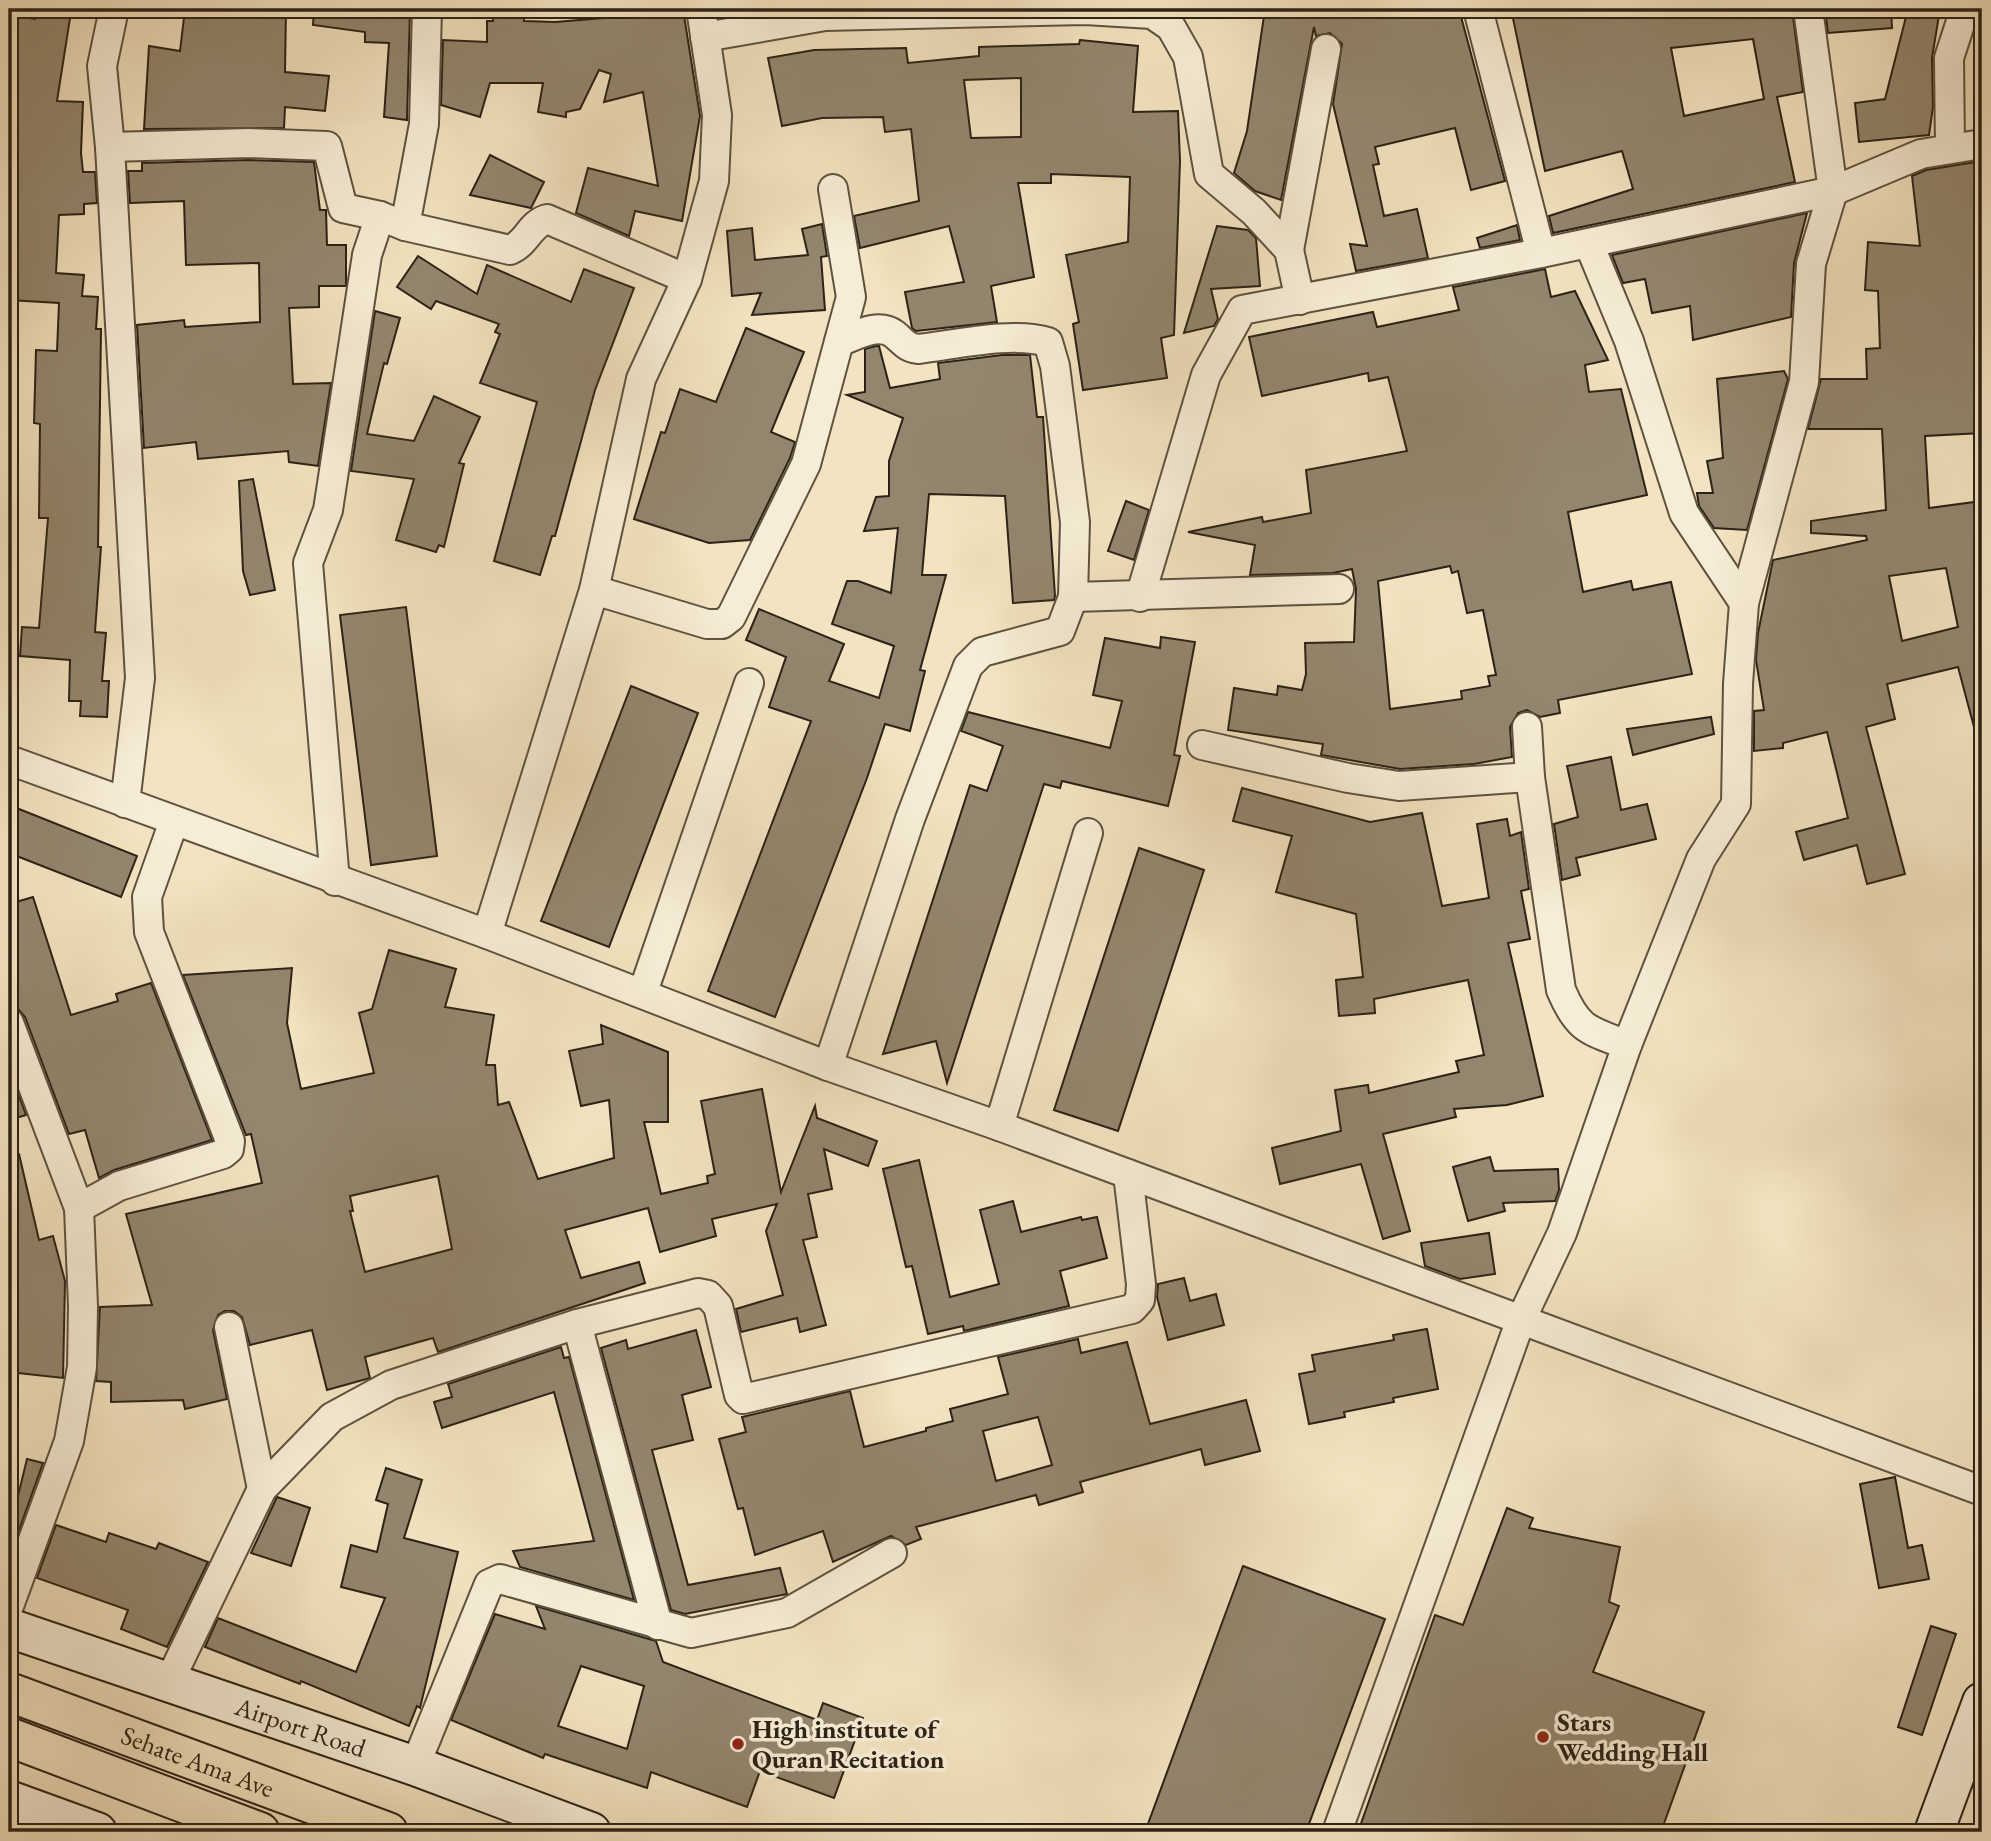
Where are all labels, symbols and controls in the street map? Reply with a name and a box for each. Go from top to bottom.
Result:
street label: Airport Road [230,1689,371,1765]
place label: Stars Wedding Hall [1557,1705,1708,1769]
place label: High institute of Quran Recitation [752,1712,945,1776]
street label: Sehate Ama Ave [116,1718,279,1805]
marker: Stars Wedding Hall [1535,1729,1551,1745]
marker: High institute of Quran Recitation [730,1736,746,1752]

